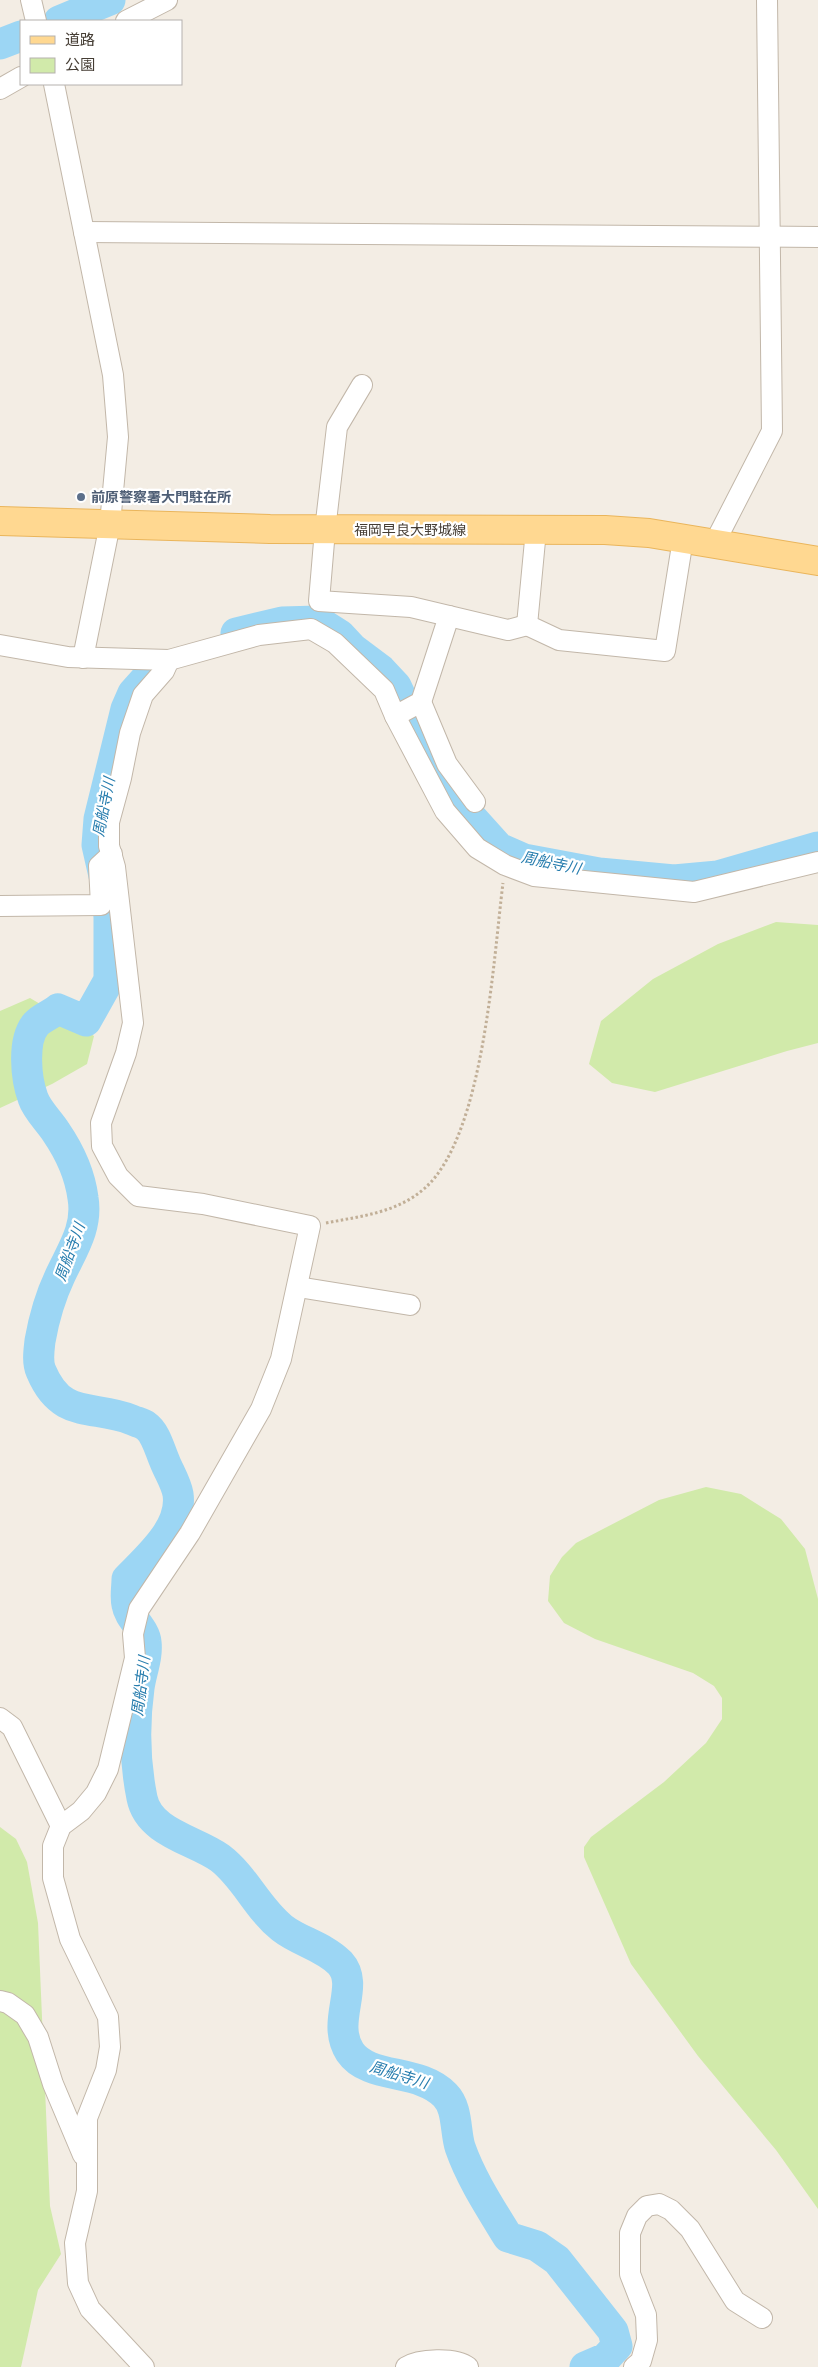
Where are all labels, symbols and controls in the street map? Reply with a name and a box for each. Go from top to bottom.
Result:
legend [20,20,182,85]
text: 道路 [65,30,95,49]
text: 公園 [65,55,95,74]
place label: 前原警察署大門駐在所 [91,488,231,506]
marker: 前原警察署大門駐在所 [75,491,87,503]
street label: 福岡早良大野城線 [354,521,466,539]
water label: 周船寺川 [88,774,119,838]
water label: 周船寺川 [520,847,584,878]
water label: 周船寺川 [50,1219,89,1283]
water label: 周船寺川 [127,1653,154,1717]
water label: 周船寺川 [368,2057,433,2093]

